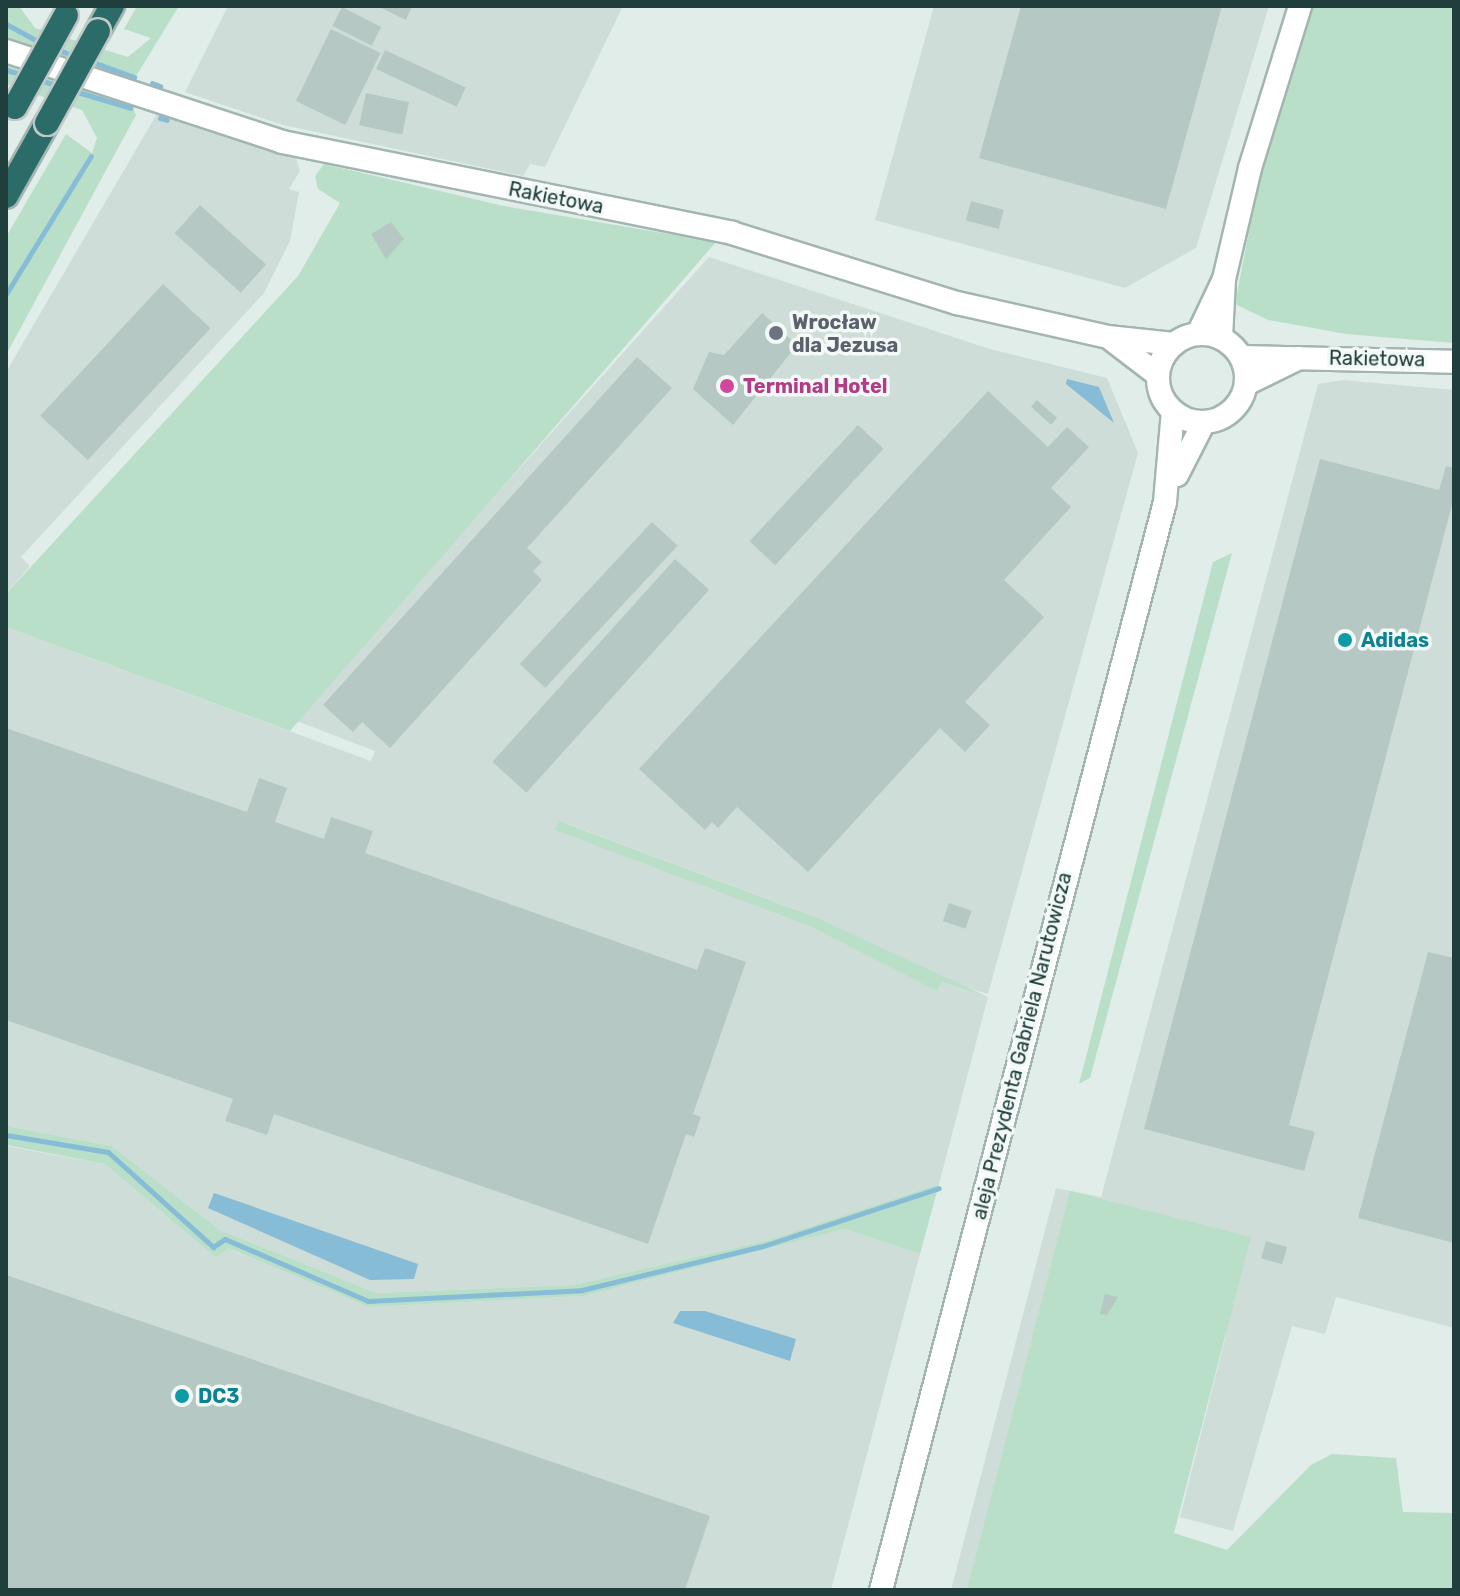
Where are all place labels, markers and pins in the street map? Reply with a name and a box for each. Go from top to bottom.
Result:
place label: Wrocław dla Jezusa [792,310,898,357]
marker: Wrocław dla Jezusa [767,324,785,342]
place label: Terminal Hotel [743,374,887,398]
marker: Terminal Hotel [718,377,736,395]
place label: Adidas [1361,628,1429,652]
marker: Adidas [1336,631,1354,649]
place label: DC3 [198,1384,240,1408]
marker: DC3 [173,1387,191,1405]

